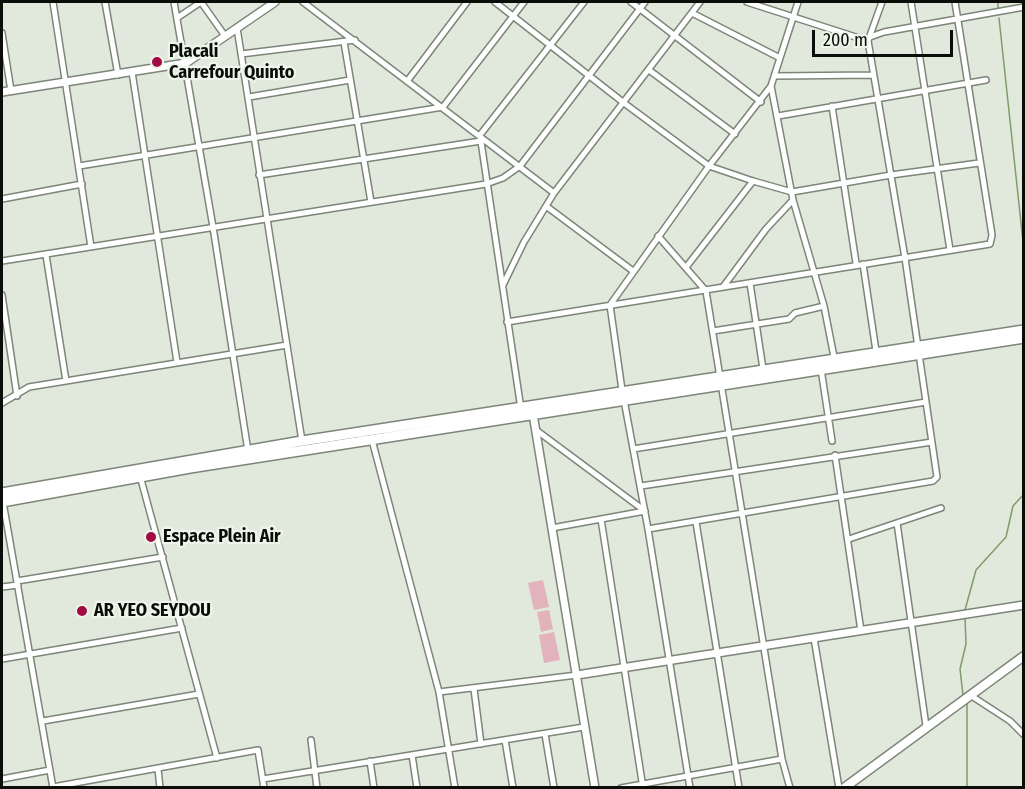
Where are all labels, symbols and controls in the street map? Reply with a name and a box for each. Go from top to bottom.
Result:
scale bar [815,18,956,56]
text: 200 m [823,29,868,51]
place label: Placali Carrefour Quinto [169,41,294,84]
marker: Placali Carrefour Quinto [150,55,164,69]
place label: Espace Plein Air [163,526,281,548]
marker: Espace Plein Air [144,530,158,544]
place label: AR YEO SEYDOU [94,600,211,622]
marker: AR YEO SEYDOU [75,604,89,618]

